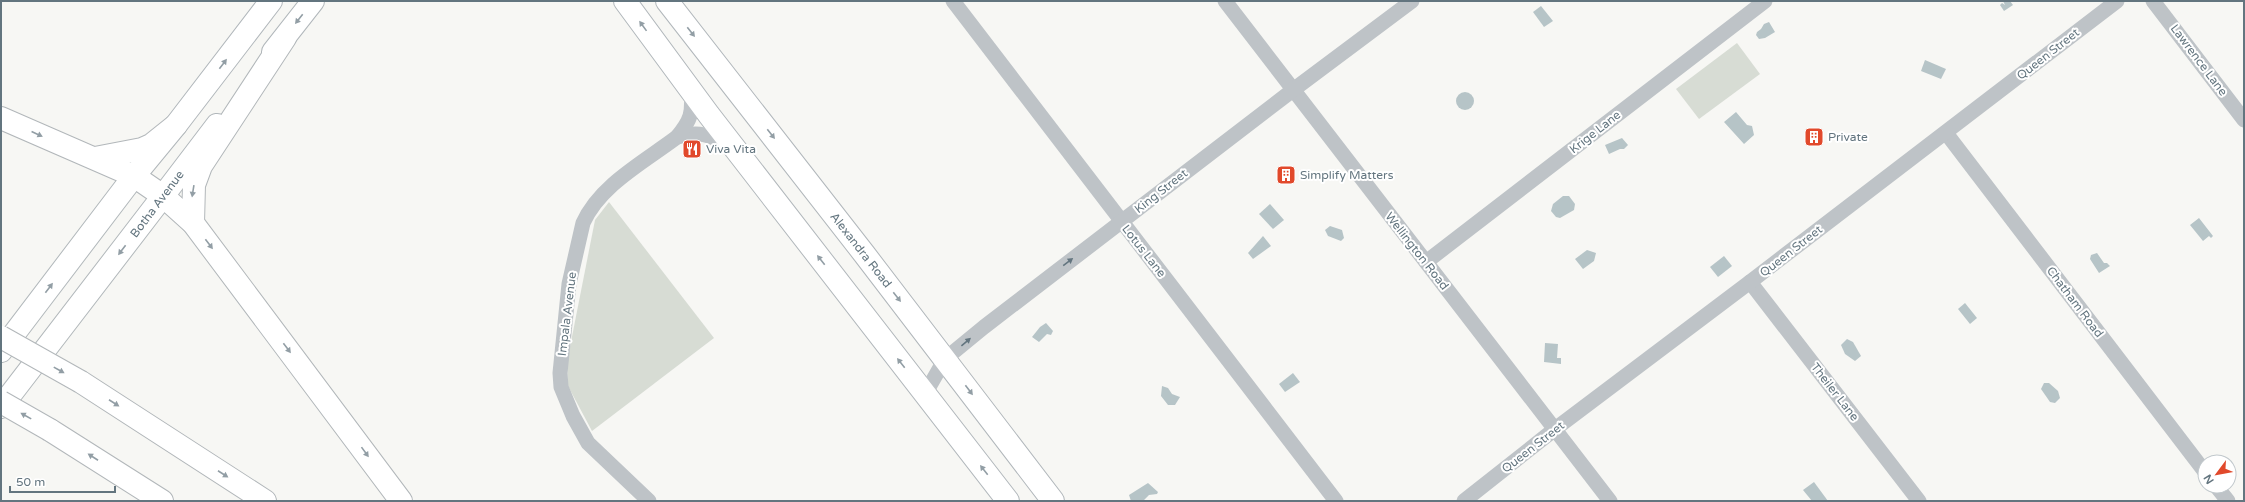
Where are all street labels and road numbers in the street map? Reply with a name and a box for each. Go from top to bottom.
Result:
street label: Lawrence Lane [2168,22,2230,99]
street label: Queen Street [2014,25,2082,83]
street label: Krige Lane [1567,108,1623,156]
street label: King Street [1132,166,1191,216]
street label: Botha Avenue [127,168,187,240]
street label: Wellington Road [1382,209,1452,293]
street label: Alexandra Road [827,210,895,290]
street label: Lotus Lane [1119,222,1169,280]
street label: Queen Street [1757,222,1825,280]
street label: Chatham Road [2044,264,2106,340]
street label: Impala Avenue [555,271,579,357]
street label: Theiler Lane [1808,360,1862,424]
street label: Queen Street [1499,418,1567,476]

